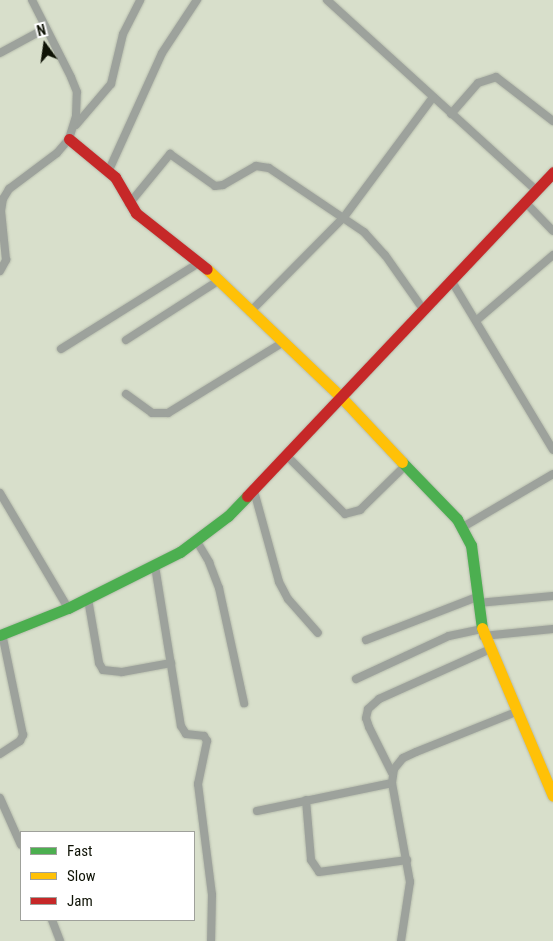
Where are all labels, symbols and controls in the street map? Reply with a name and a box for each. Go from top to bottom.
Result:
north arrow [20,20,70,70]
text: N [35,22,47,39]
legend [20,831,195,921]
text: Fast [67,842,92,860]
text: Slow [67,867,96,885]
text: Jam [67,892,93,910]

